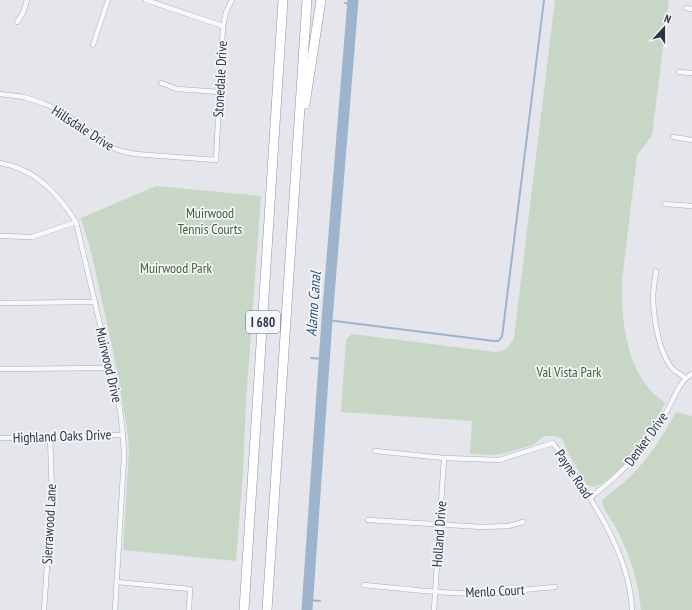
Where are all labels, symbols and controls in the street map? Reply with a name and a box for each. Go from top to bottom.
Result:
north arrow [644,8,684,48]
text: N [662,11,673,26]
street label: Stonedale Drive [209,40,231,118]
street label: Hillsdale Drive [48,101,118,155]
park label: Muirwood Tennis Courts [178,204,243,238]
park label: Muirwood Park [140,259,213,277]
water label: Alamo Canal [301,270,325,337]
road number: I 680 [246,311,280,333]
street label: Muirwood Drive [92,326,126,405]
park label: Val Vista Park [536,363,602,381]
street label: Denker Drive [620,408,672,470]
street label: Highland Oaks Drive [12,425,112,447]
street label: Payne Road [551,446,597,502]
street label: Sierrawood Lane [38,483,60,565]
street label: Holland Drive [428,500,450,568]
street label: Menlo Court [465,580,525,602]

